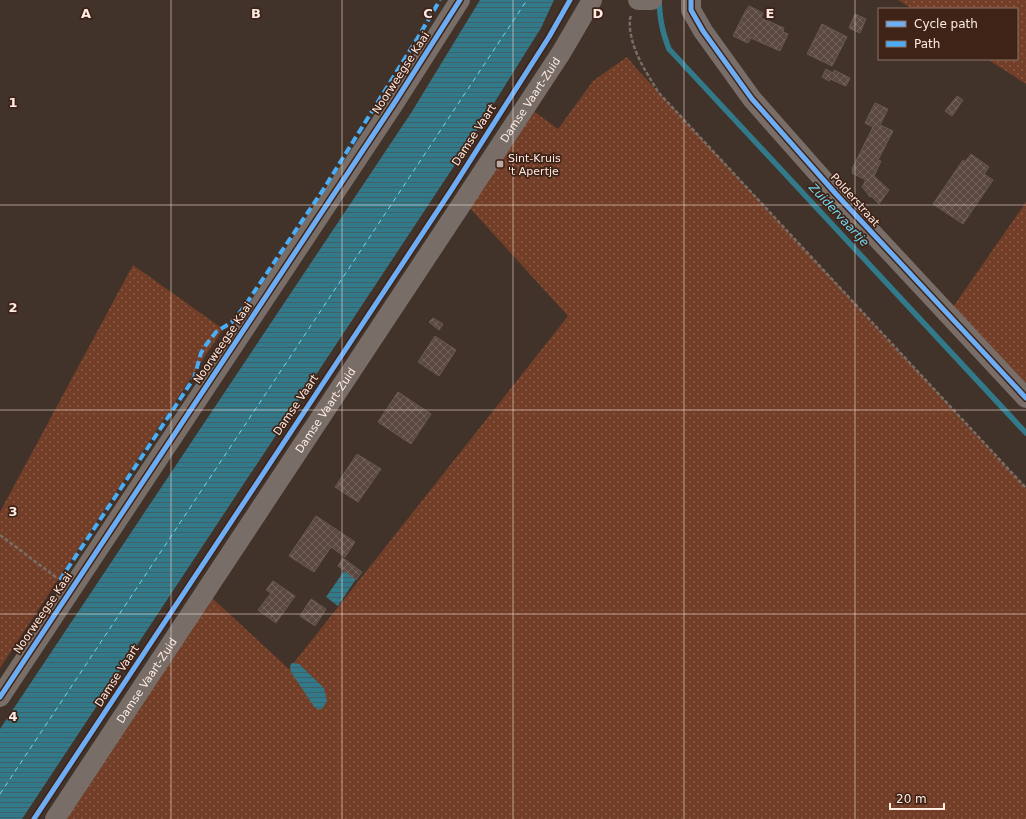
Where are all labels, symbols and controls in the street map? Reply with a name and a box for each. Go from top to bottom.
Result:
text: A [81,6,91,21]
text: B [251,6,261,21]
text: C [423,6,433,21]
text: D [593,6,604,21]
text: E [766,6,774,21]
legend [878,8,1018,60]
text: Cycle path [914,17,978,31]
street label: Noorweegse Kaai [370,30,432,116]
text: Path [914,37,940,51]
street label: Damse Vaart-Zuid [497,55,563,145]
text: 1 [8,95,18,110]
street label: Damse Vaart [449,101,499,168]
place label: Sint-Kruis 't Apertje [508,152,561,178]
marker: Sint-Kruis 't Apertje [495,159,505,169]
street label: Polderstraat [828,171,883,230]
water label: Zuidervaartje [805,180,872,249]
text: 2 [8,300,18,315]
street label: Noorweegse Kaai [191,300,255,386]
street label: Damse Vaart-Zuid [292,365,358,455]
street label: Damse Vaart [271,371,322,438]
text: 3 [8,504,18,519]
street label: Noorweegse Kaai [11,570,75,656]
street label: Damse Vaart-Zuid [114,635,179,726]
street label: Damse Vaart [92,642,142,709]
text: 4 [8,709,18,724]
scale bar [890,785,944,811]
text: 20 m [896,792,927,806]

